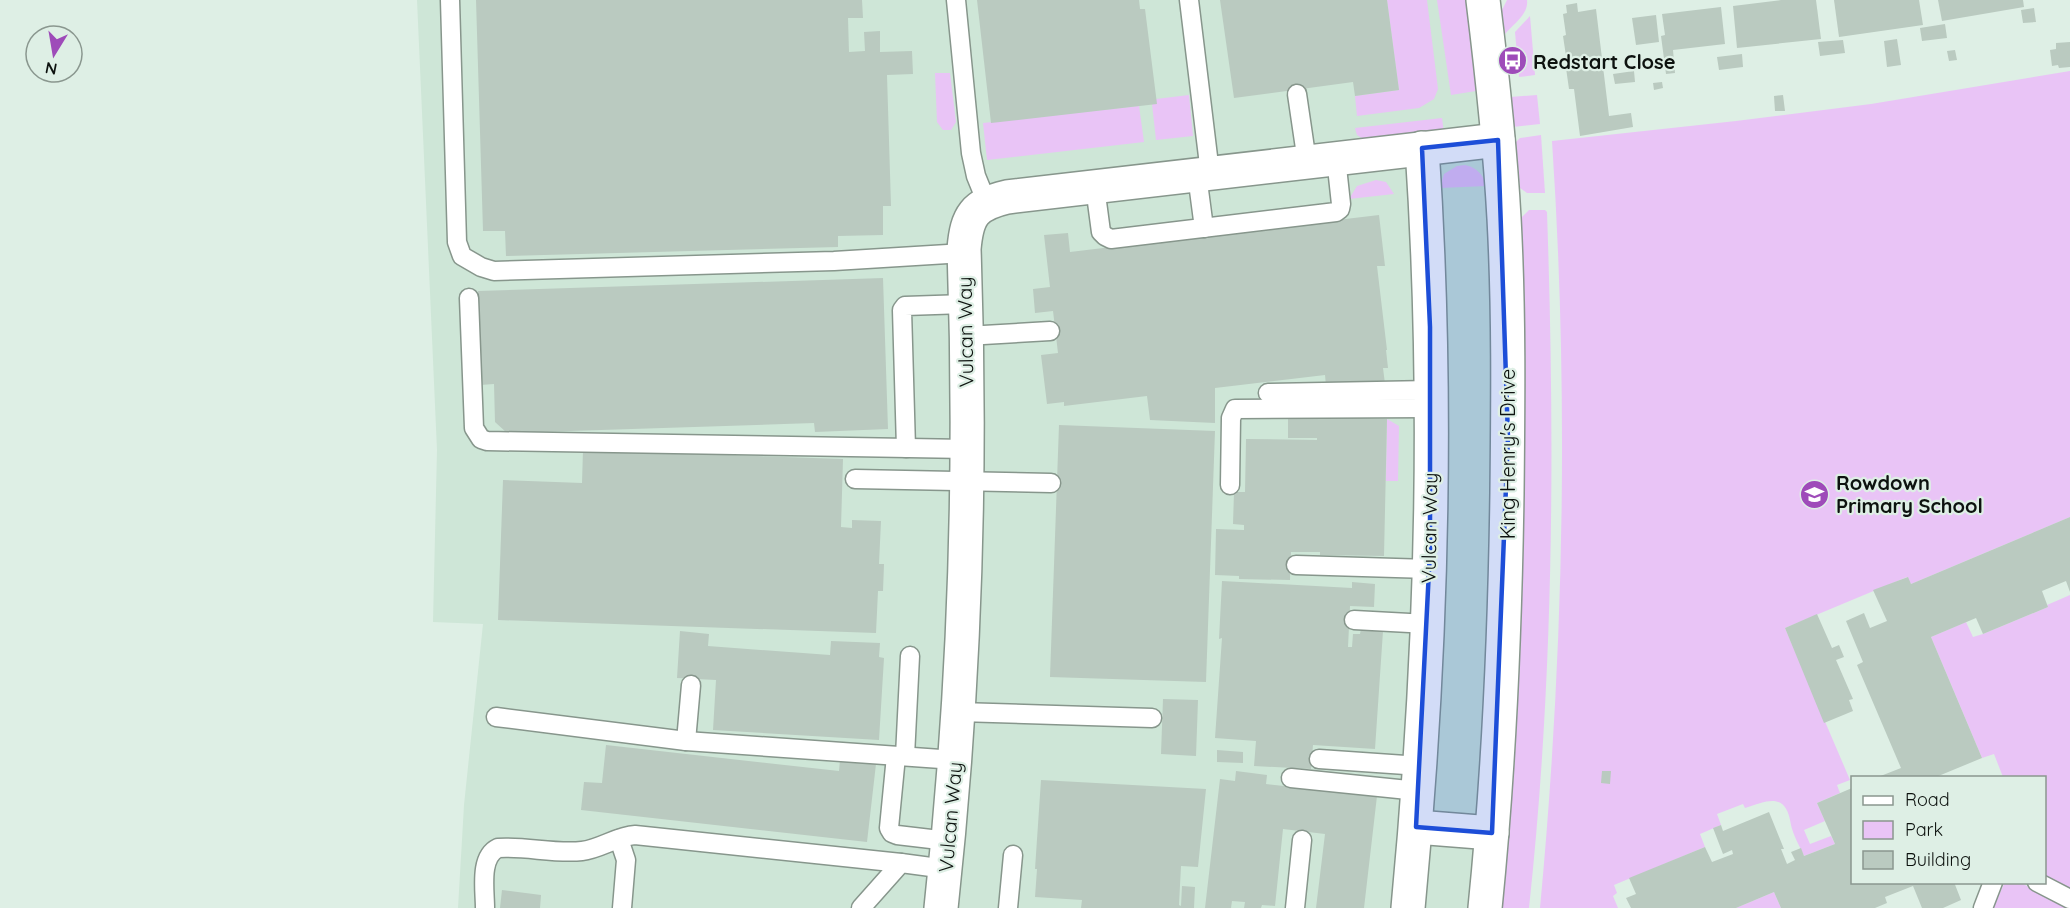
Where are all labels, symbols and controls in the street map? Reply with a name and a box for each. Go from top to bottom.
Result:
north arrow [24,24,84,84]
bus stop icon: Redstart Close [1496,45,1528,77]
place label: Redstart Close [1533,49,1676,74]
text: N [43,58,59,80]
street label: Vulcan Way [952,276,978,388]
street label: King Henry's Drive [1495,369,1520,539]
place label: Rowdown Primary School [1836,470,1983,518]
street label: Vulcan Way [1416,472,1442,584]
school or university icon: Rowdown Primary School [1799,478,1831,510]
street label: Vulcan Way [933,761,967,873]
legend [1851,776,2046,884]
text: Road [1905,788,1950,811]
text: Park [1905,818,1943,841]
text: Building [1905,848,1971,871]

